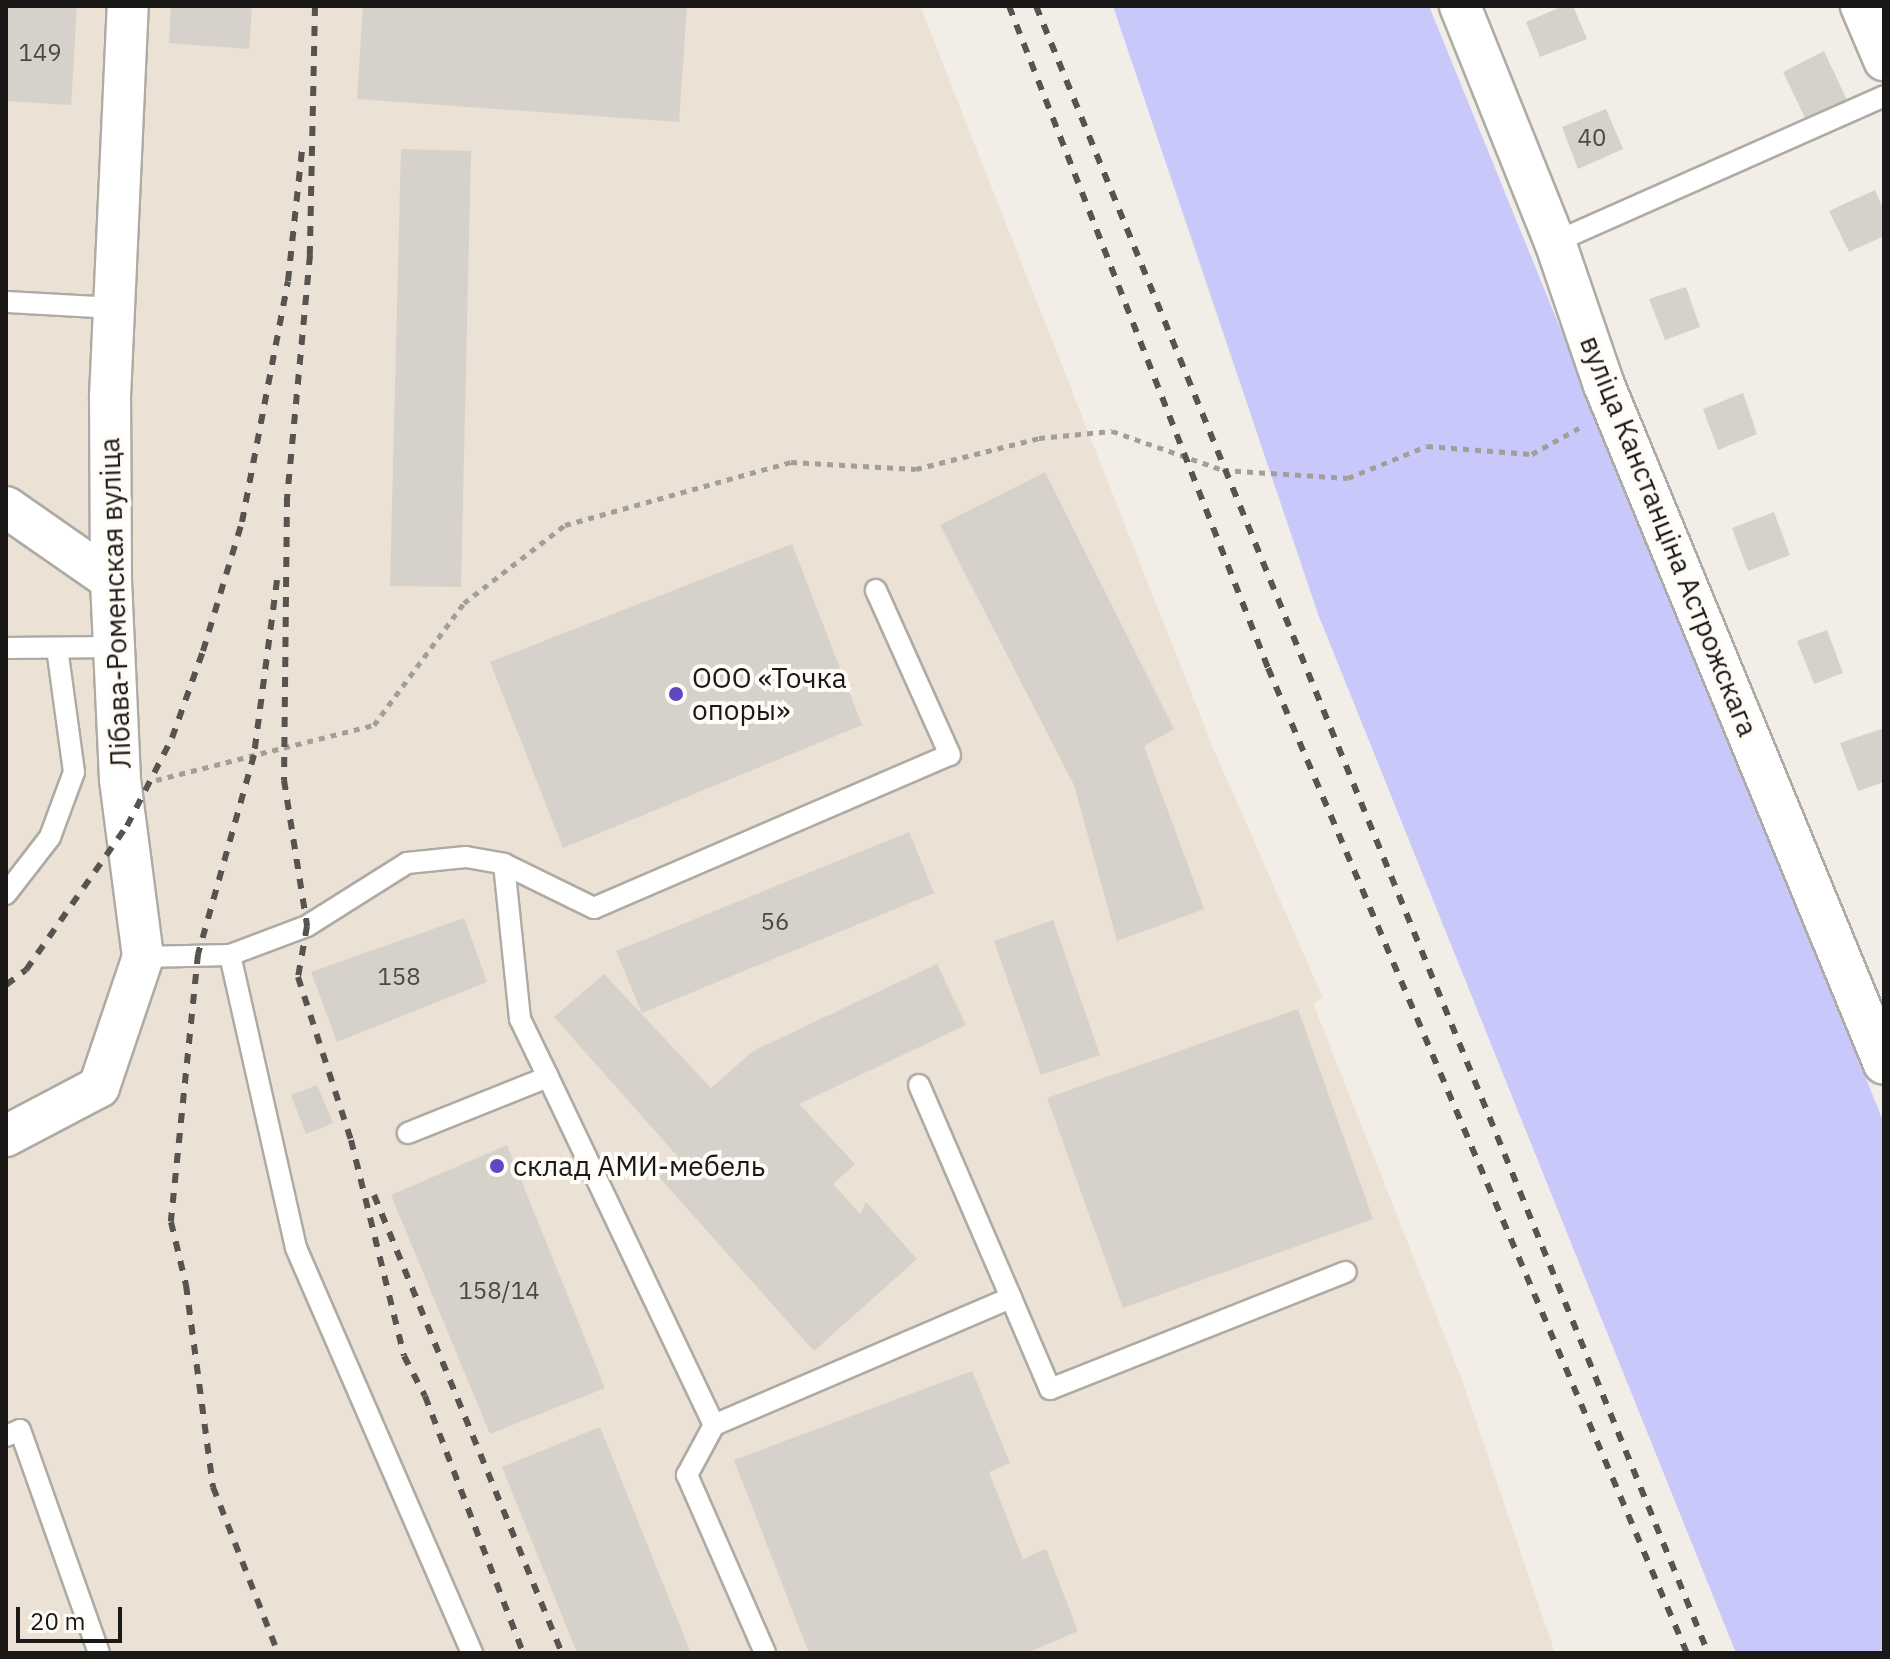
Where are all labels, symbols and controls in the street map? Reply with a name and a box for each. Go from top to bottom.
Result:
house number: 149 [18,39,62,67]
house number: 40 [1578,124,1606,152]
street label: вуліца Канстанціна Астрожскага [1573,331,1765,741]
street label: Лібава-Роменская вуліца [92,437,138,769]
place label: ООО «Точка опоры» [692,661,847,727]
marker: ООО «Точка опоры» [667,685,685,703]
house number: 56 [761,908,789,936]
house number: 158 [377,963,421,991]
place label: склад АМИ-мебель [513,1149,765,1183]
marker: склад АМИ-мебель [488,1157,506,1175]
house number: 158/14 [458,1277,540,1305]
scale bar [20,1591,126,1641]
text: 20 m [30,1605,85,1637]

